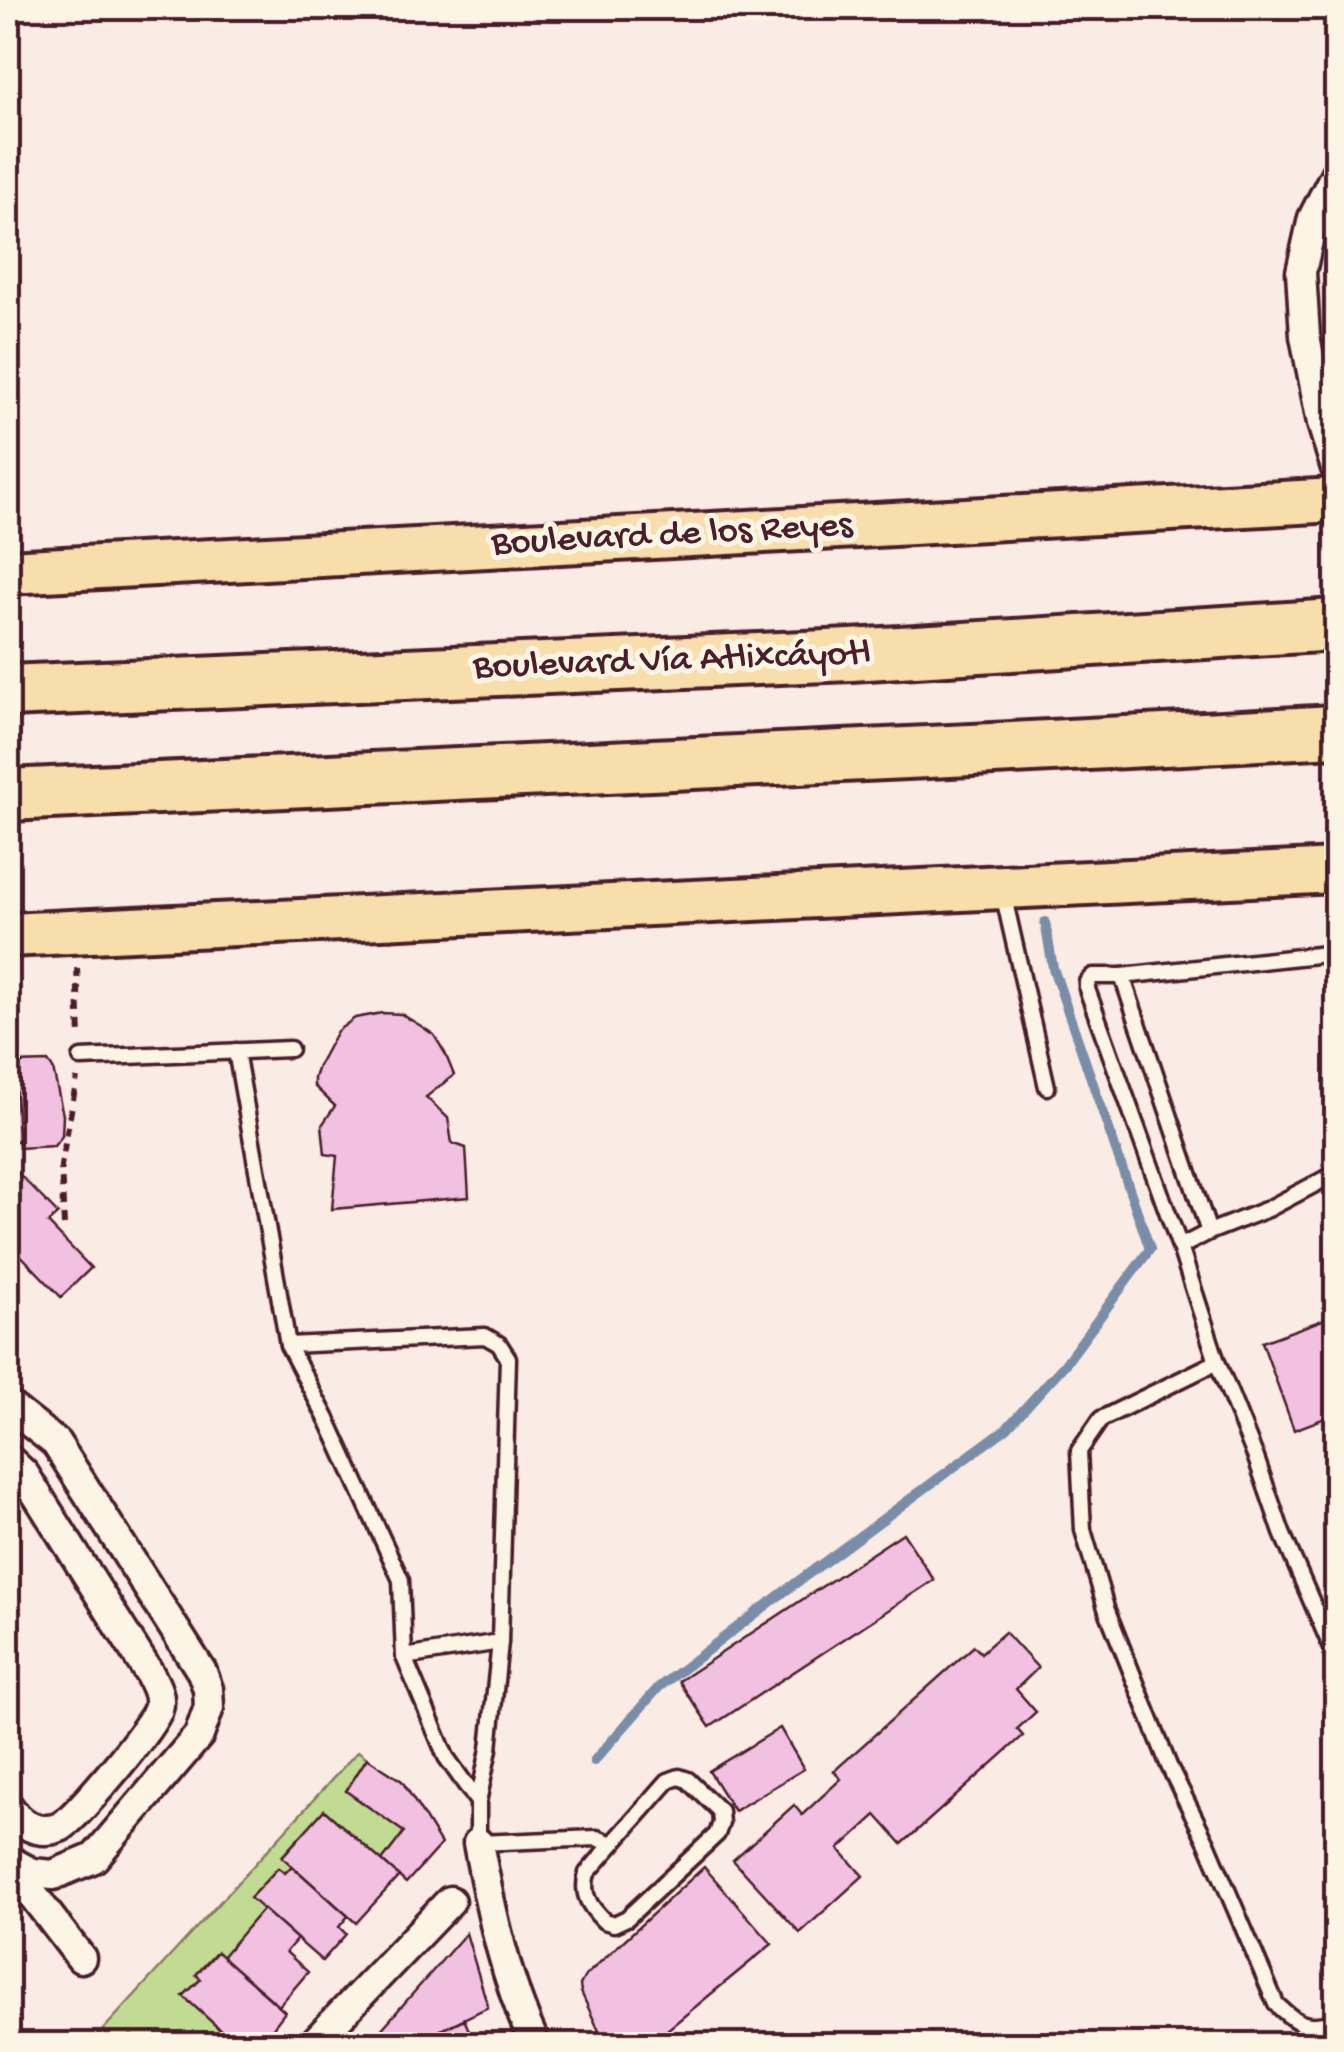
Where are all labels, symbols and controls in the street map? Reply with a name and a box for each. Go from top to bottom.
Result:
street label: Boulevard de los Reyes [489,505,855,567]
street label: Boulevard Vía Atlixcáyotl [471,633,872,691]

